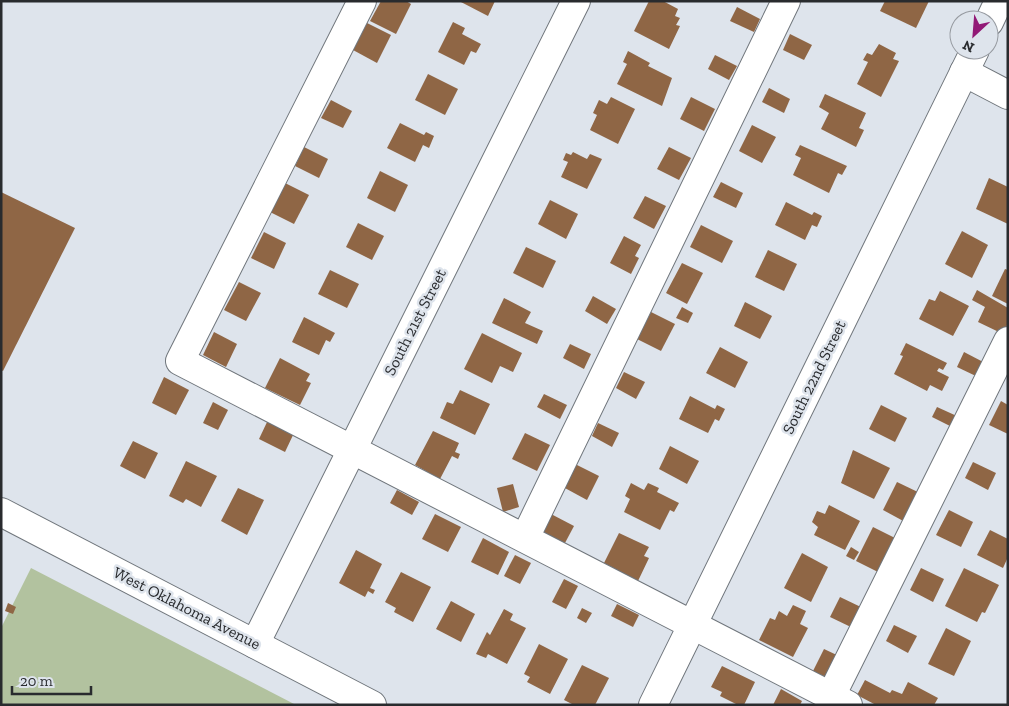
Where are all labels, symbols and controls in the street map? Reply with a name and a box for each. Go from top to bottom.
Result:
north arrow [949,10,999,60]
text: N [960,36,977,56]
street label: South 21st Street [380,265,450,379]
street label: South 22nd Street [778,317,850,437]
street label: West Oklahoma Avenue [110,563,264,653]
scale bar [12,664,91,696]
text: 20 m [20,672,53,690]

